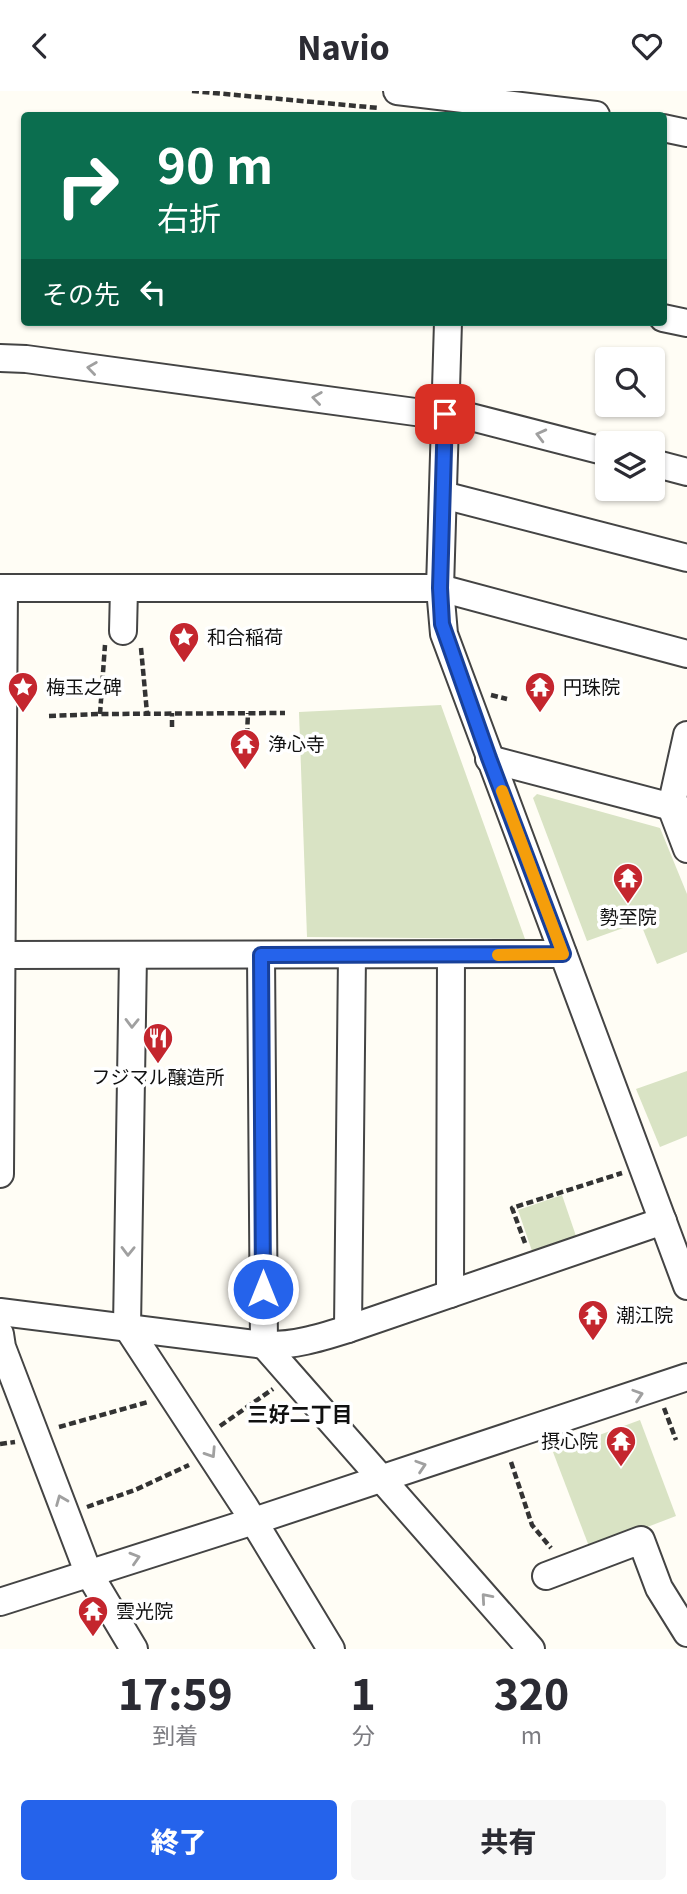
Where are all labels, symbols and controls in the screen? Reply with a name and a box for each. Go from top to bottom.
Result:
text: Navio [297,23,390,69]
icon: back [21,27,59,65]
icon: heart [628,27,666,65]
text: 90 m [157,127,273,198]
icon: right [42,140,133,231]
text: 右折 [157,193,221,239]
icon: left [134,273,172,311]
text: その先 [42,274,120,311]
map controls [595,347,665,501]
button: search [595,347,665,417]
one-way arrow [86,360,98,375]
pin [415,384,475,444]
one-way arrow [311,391,323,406]
icon: arrive [426,395,464,433]
one-way arrow [535,429,547,443]
button: layers [595,431,665,501]
place icon: 和合稲荷 [167,620,201,664]
place label: 和合稲荷 [207,622,283,649]
place icon: 梅玉之碑 [6,670,40,714]
temple icon: 円珠院 [523,670,557,714]
place label: 梅玉之碑 [46,672,122,699]
place label: 円珠院 [563,672,620,699]
temple icon: 浄心寺 [228,727,262,771]
place label: 浄心寺 [268,729,325,756]
temple icon: 勢至院 [611,861,645,905]
place label: 勢至院 [599,902,657,929]
one-way arrow [124,1018,139,1029]
restaurant icon: フジマル醸造所 [141,1021,175,1065]
place label: フジマル醸造所 [91,1062,225,1089]
one-way arrow [121,1246,136,1257]
position arrow [226,1252,300,1326]
temple icon: 潮江院 [576,1298,610,1342]
place label: 潮江院 [616,1300,673,1327]
one-way arrow [631,1389,643,1403]
district label: 三好二丁目 [248,1398,353,1428]
temple icon: 摂心院 [604,1424,638,1468]
place label: 摂心院 [541,1426,598,1453]
one-way arrow [203,1445,215,1458]
one-way arrow [415,1460,427,1475]
one-way arrow [55,1495,69,1507]
one-way arrow [129,1552,141,1567]
one-way arrow [482,1593,494,1606]
temple icon: 雲光院 [76,1594,110,1638]
place label: 雲光院 [116,1596,173,1623]
text: 17:59 [118,1661,233,1722]
text: 1 [351,1661,376,1722]
text: 320 [494,1661,569,1722]
text: 到着 [152,1717,198,1751]
text: 分 [352,1717,375,1751]
text: m [521,1717,542,1751]
button: 終了 [21,1800,337,1880]
button: 共有 [351,1800,666,1880]

